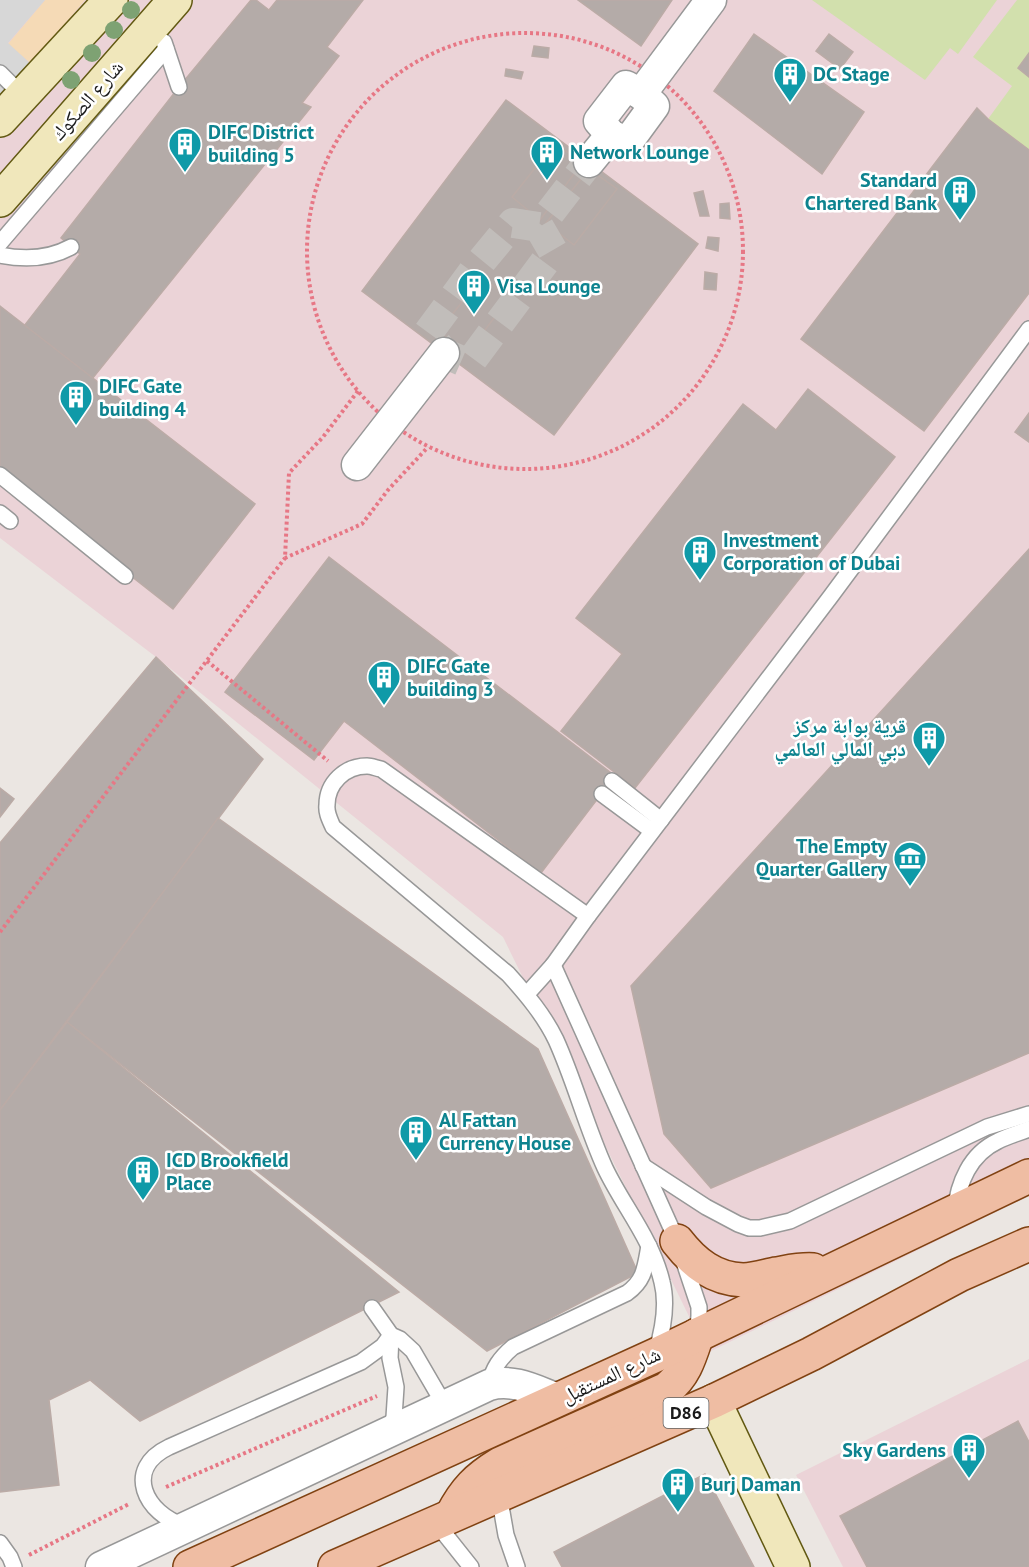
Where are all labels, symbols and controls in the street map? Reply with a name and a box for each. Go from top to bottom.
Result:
street label: شارع الصكوك [45,55,129,145]
building icon: DC Stage [772,56,808,103]
place label: DC Stage [813,61,890,87]
place label: DIFC District building 5 [208,119,314,168]
building icon: DIFC District building 5 [167,126,203,173]
building icon: Network Lounge [529,134,565,181]
place label: Network Lounge [570,139,709,165]
place label: Standard Chartered Bank [805,167,937,216]
building icon: Standard Chartered Bank [942,174,978,221]
building icon: Visa Lounge [456,268,492,315]
place label: Visa Lounge [496,273,601,299]
place label: DIFC Gate building 4 [99,373,187,422]
building icon: DIFC Gate building 4 [58,379,94,426]
place label: Investment Corporation of Dubai [723,527,900,576]
building icon: Investment Corporation of Dubai [682,534,718,581]
place label: DIFC Gate building 3 [407,653,494,702]
building icon: DIFC Gate building 3 [366,659,402,706]
place label: قرية بوابة مركز دبي المالي العالمي [775,713,906,765]
building icon: قرية بوابة مركز دبي المالي العالمي [911,720,947,767]
place label: The Empty Quarter Gallery [756,833,887,882]
museum icon: The Empty Quarter Gallery [892,840,928,887]
place label: Al Fattan Currency House [439,1107,571,1156]
building icon: Al Fattan Currency House [398,1114,434,1161]
place label: ICD Brookfield Place [166,1147,289,1196]
building icon: ICD Brookfield Place [125,1154,161,1201]
street label: شارع المستقبل [557,1341,665,1409]
road number: D86 [664,1398,708,1428]
building icon: Sky Gardens [951,1432,987,1479]
place label: Sky Gardens [842,1437,946,1463]
building icon: Burj Daman [660,1466,696,1513]
place label: Burj Daman [701,1471,801,1497]

